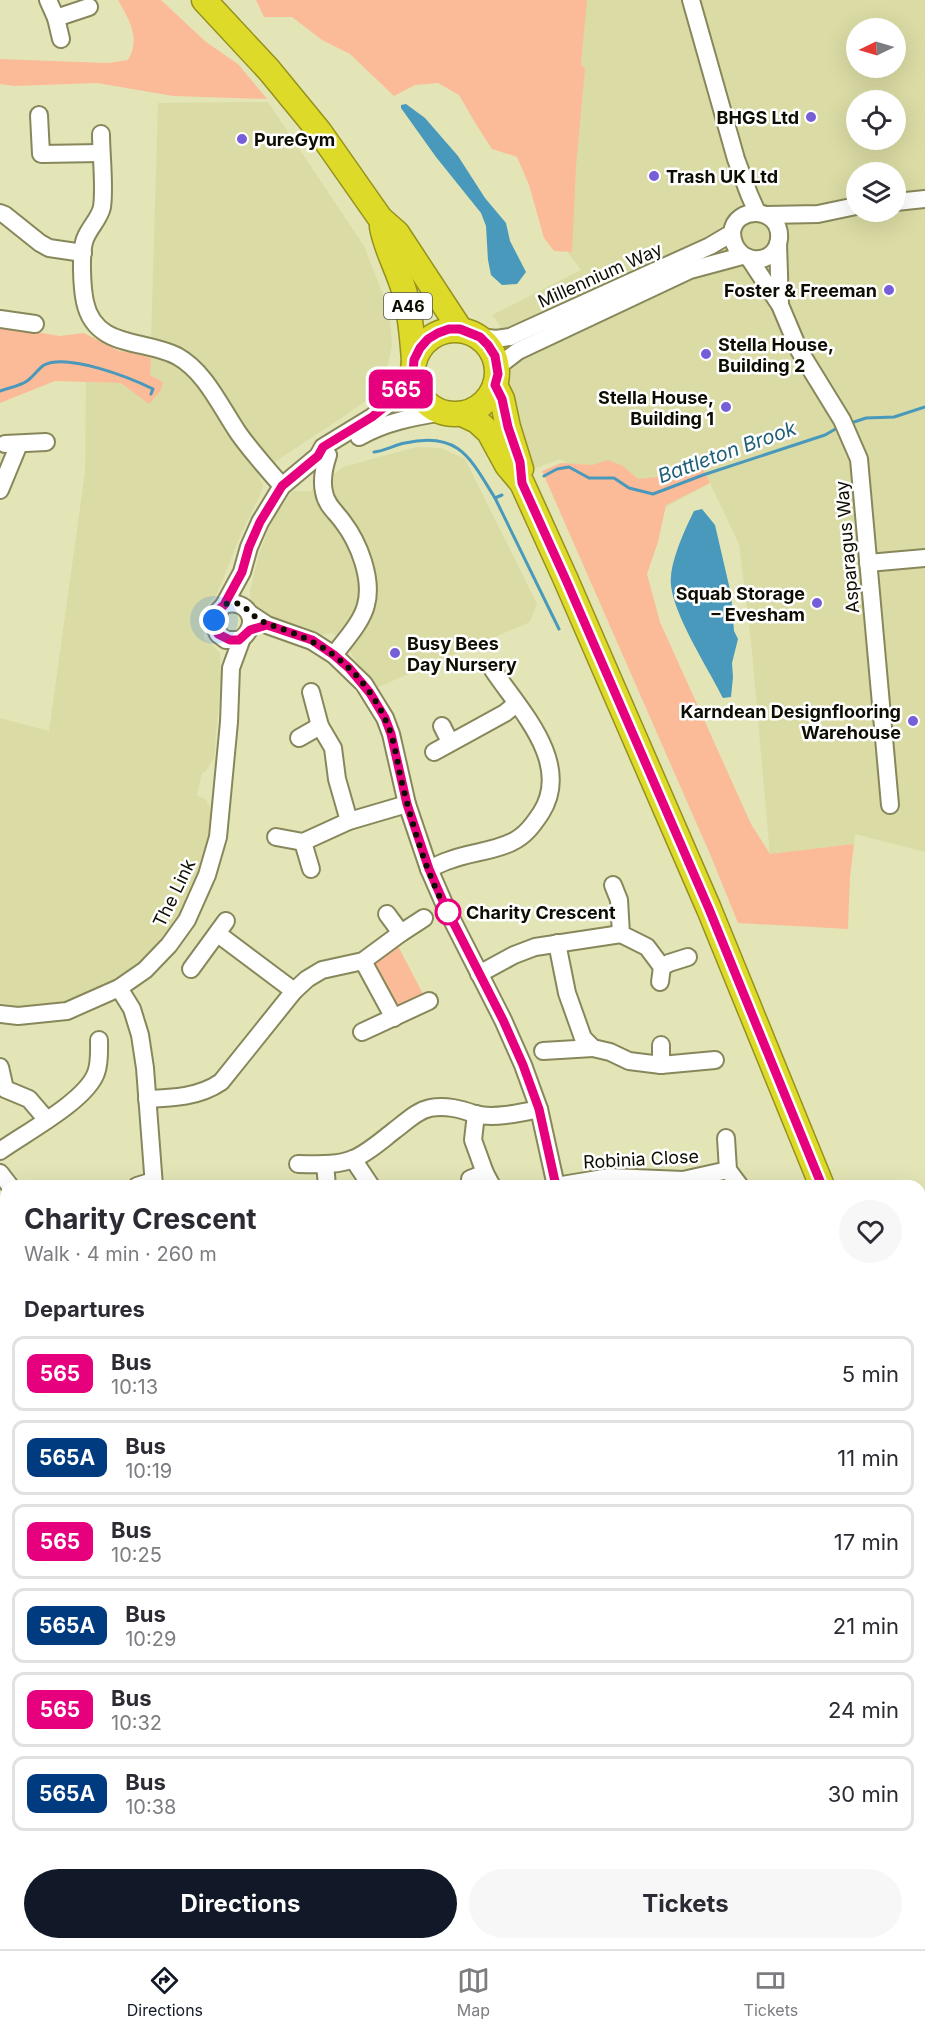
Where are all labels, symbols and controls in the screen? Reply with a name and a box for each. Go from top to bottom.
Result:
north arrow [846,18,906,78]
map controls [846,18,906,222]
button: locate [846,90,906,150]
place label: BHGS Ltd [717,107,799,128]
marker: BHGS Ltd [804,110,818,124]
place label: PureGym [254,129,335,150]
marker: PureGym [235,132,249,146]
button: layers [846,162,906,222]
place label: Trash UK Ltd [666,166,778,187]
marker: Trash UK Ltd [647,169,661,183]
street label: Millennium Way [535,238,665,312]
place label: Foster & Freeman [724,280,877,301]
marker: Foster & Freeman [882,283,896,297]
road number: A46 [384,293,432,319]
place label: Stella House, Building 2 [718,334,834,376]
marker: Stella House, Building 2 [699,347,713,361]
line badge: 565 [366,370,436,408]
text: 565 [381,377,421,402]
place label: Stella House, Building 1 [598,387,714,429]
marker: Stella House, Building 1 [719,400,733,414]
water label: Battleton Brook [655,416,800,488]
street label: Asparagus Way [831,480,863,614]
place label: Squab Storage – Evesham [676,583,805,625]
marker: Squab Storage – Evesham [810,596,824,610]
your location [199,605,229,635]
place label: Busy Bees Day Nursery [407,633,517,675]
marker: Busy Bees Day Nursery [388,646,402,660]
place label: Karndean Designflooring Warehouse [680,701,901,743]
marker: Karndean Designflooring Warehouse [906,714,920,728]
street label: The Link [149,856,199,930]
marker: Charity Crescent [435,899,461,925]
place label: Charity Crescent [466,902,616,923]
street label: Robinia Close [583,1145,699,1173]
button: heart [839,1200,902,1263]
text: Charity Crescent [24,1202,257,1236]
text: Walk · 4 min · 260 m [24,1242,217,1266]
text: Departures [24,1296,145,1322]
text: Bus [111,1349,152,1375]
text: 565 [40,1361,80,1386]
text: 5 min [842,1361,899,1387]
text: 10:13 [111,1375,158,1399]
text: Bus [125,1433,166,1459]
text: 565A [39,1445,95,1470]
text: 11 min [837,1445,899,1471]
text: 10:19 [125,1459,172,1483]
text: Bus [111,1517,152,1543]
text: 565 [40,1529,80,1554]
text: 17 min [834,1529,899,1555]
text: 10:25 [111,1543,162,1567]
text: Bus [125,1601,166,1627]
text: 565A [39,1613,95,1638]
text: 21 min [833,1613,899,1639]
text: 10:29 [125,1627,176,1651]
text: Bus [111,1685,152,1711]
text: 565 [40,1697,80,1722]
text: 24 min [828,1697,899,1723]
text: 10:32 [111,1711,162,1735]
text: Bus [125,1769,166,1795]
text: 565A [39,1781,95,1806]
text: 30 min [828,1781,899,1807]
text: 10:38 [125,1795,176,1819]
button: Directions [24,1869,457,1938]
button: Tickets [469,1869,902,1938]
tab: Directions [127,1964,203,2020]
tab: Map [457,1964,490,2020]
tab: Tickets [744,1964,798,2020]

